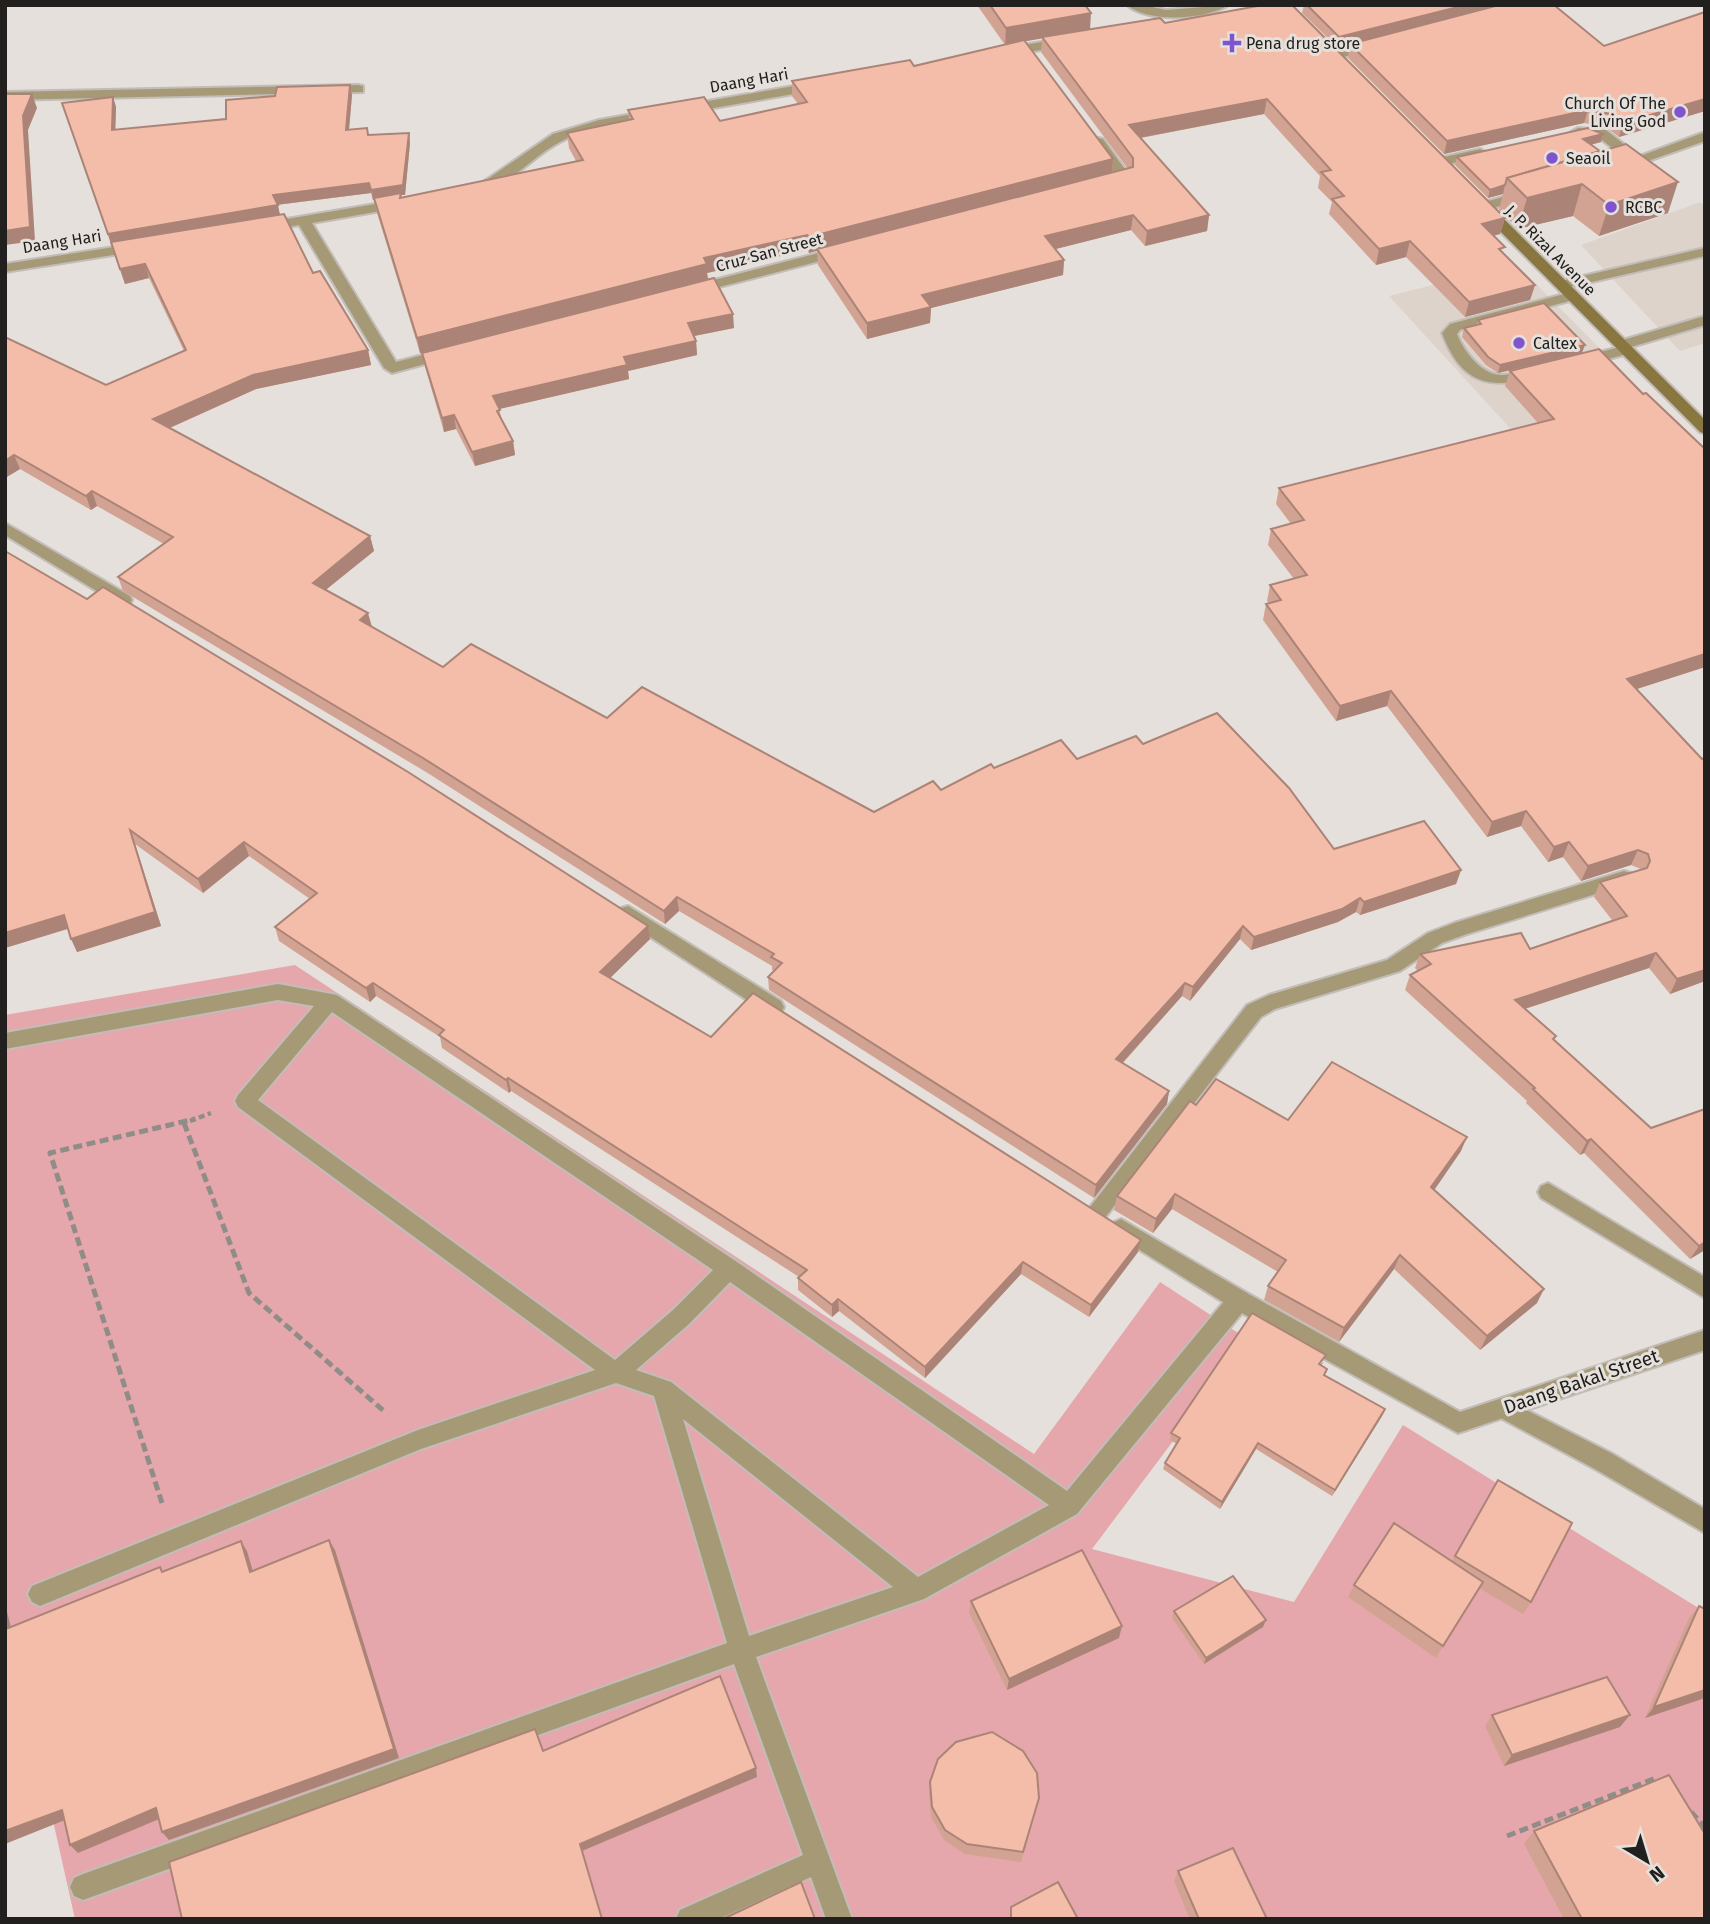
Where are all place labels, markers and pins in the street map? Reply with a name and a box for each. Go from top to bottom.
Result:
place label: Pena drug store [1246,34,1360,53]
marker: Pena drug store [1224,35,1240,51]
place label: Church Of The Living God [1565,94,1666,131]
marker: Church Of The Living God [1672,104,1688,120]
place label: Seaoil [1566,149,1611,168]
marker: Seaoil [1544,150,1560,166]
place label: RCBC [1625,198,1662,217]
marker: RCBC [1603,199,1619,215]
place label: Caltex [1533,334,1577,353]
marker: Caltex [1511,335,1527,351]

